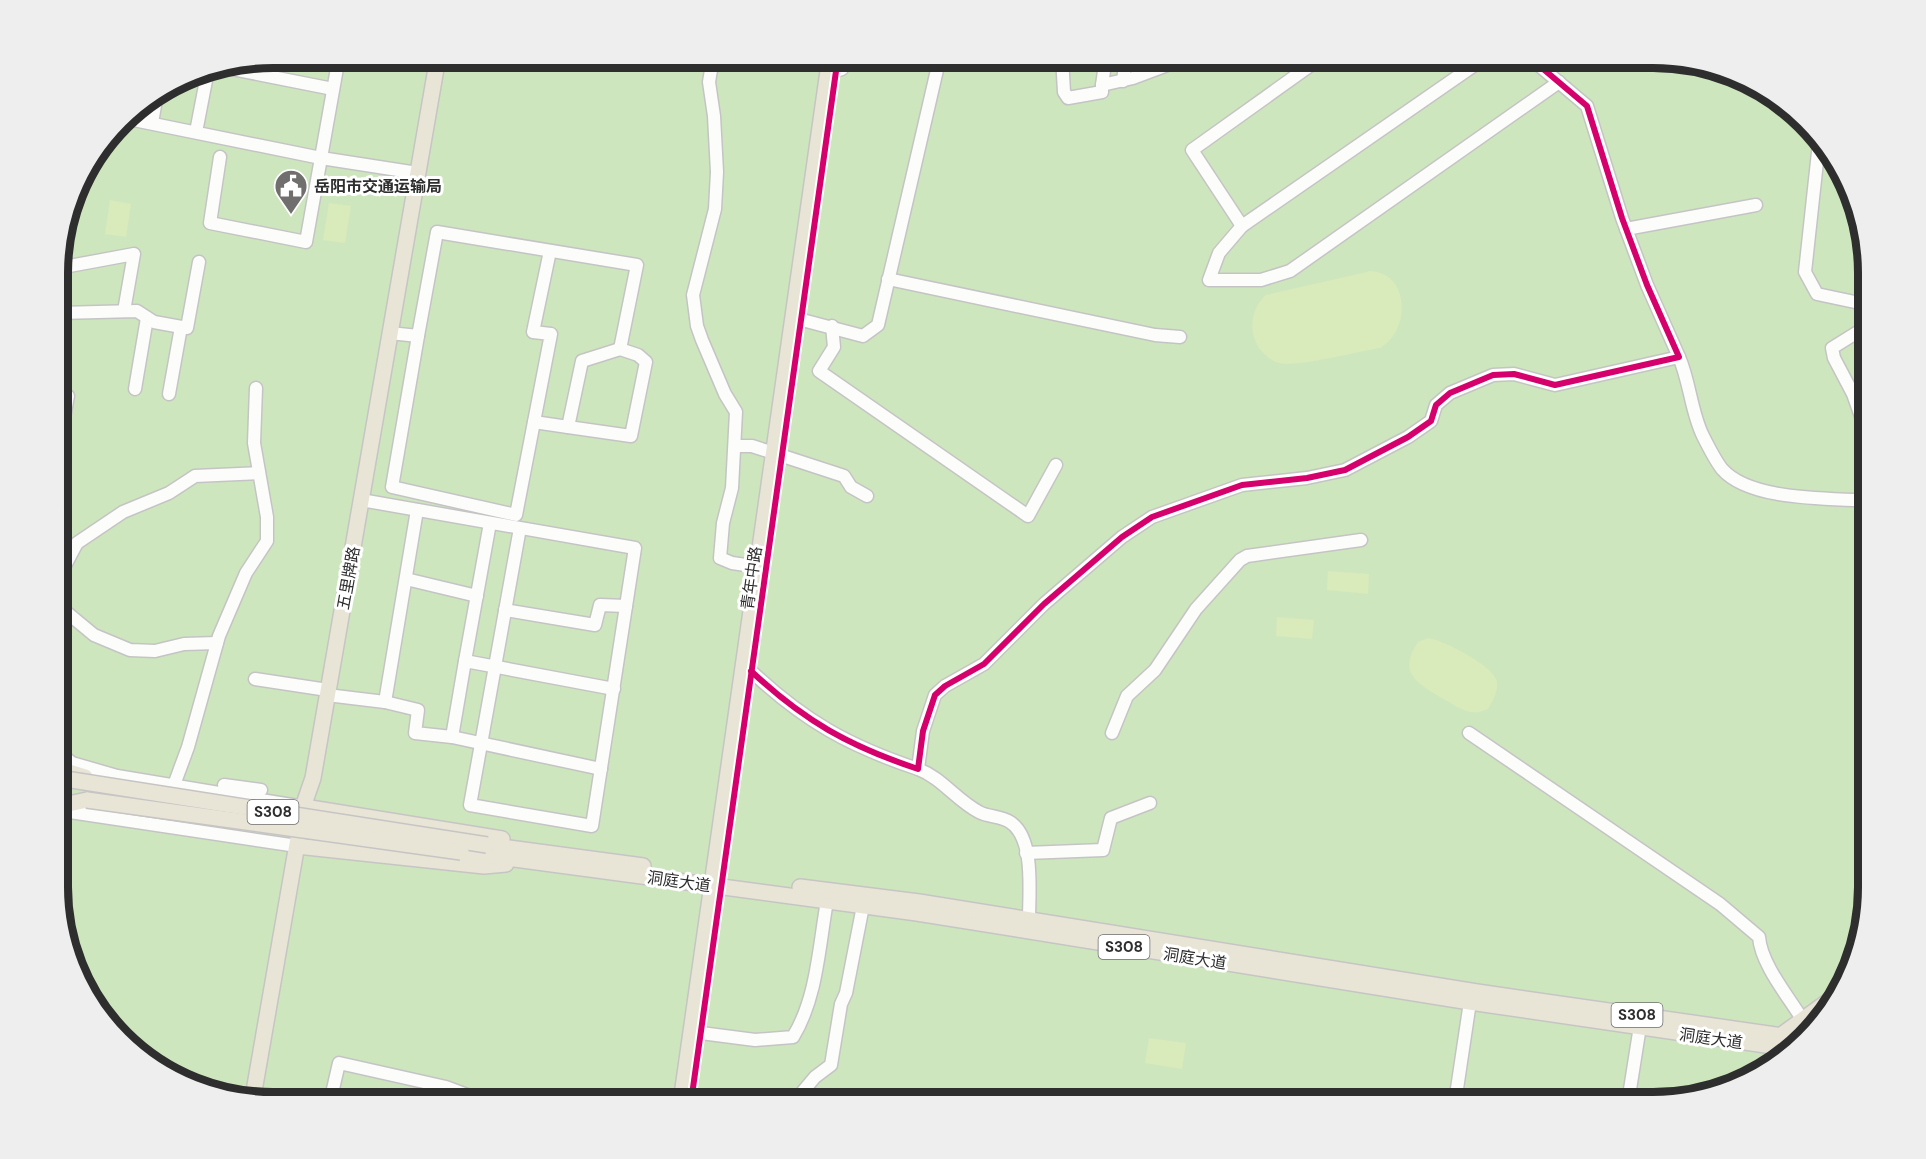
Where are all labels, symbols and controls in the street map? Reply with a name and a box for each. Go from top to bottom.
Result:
public building icon: 岳阳市交通运输局 [273,168,309,215]
place label: 岳阳市交通运输局 [314,176,442,197]
street label: 五里牌路 [333,545,364,611]
street label: 青年中路 [737,545,766,611]
road number: S308 [248,800,298,824]
street label: 洞庭大道 [646,867,712,896]
road number: S308 [1098,935,1150,959]
street label: 洞庭大道 [1162,943,1228,974]
road number: S308 [1612,1003,1662,1027]
street label: 洞庭大道 [1678,1024,1744,1053]

